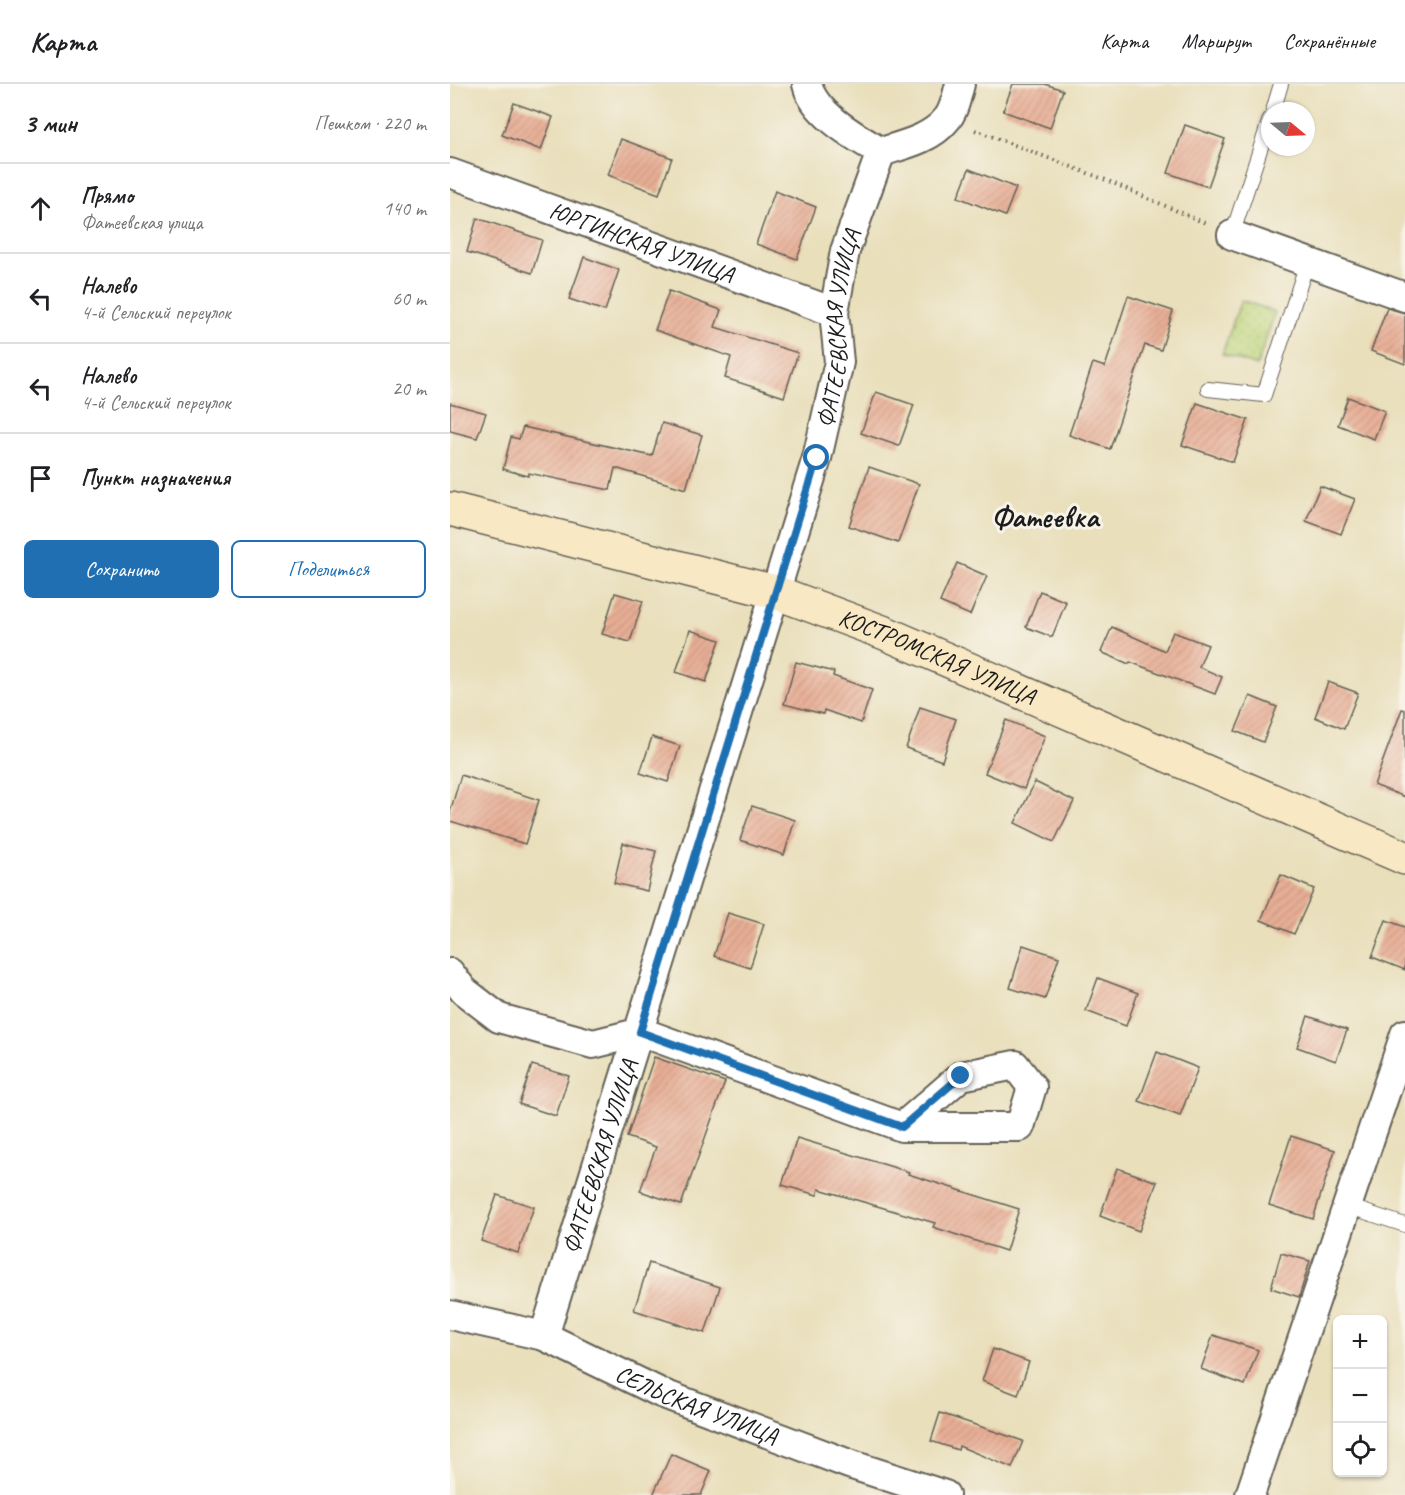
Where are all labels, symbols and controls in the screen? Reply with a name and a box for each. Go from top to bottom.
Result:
text: Карта [30,24,97,59]
text: Карта [1100,28,1149,54]
text: Маршрут [1182,28,1251,54]
text: Сохранённые [1284,28,1375,54]
north arrow [1261,102,1315,156]
text: 3 мин [24,107,77,140]
text: Пешком · 220 m [314,111,426,136]
text: Прямо [81,182,133,210]
icon: ahead [24,192,57,225]
street label: ЮРГИНСКАЯ УЛИЦА [546,195,739,290]
text: 140 m [383,196,426,221]
text: Фатеевская улица [81,210,203,235]
street label: ФАТЕЕВСКАЯ УЛИЦА [810,224,867,430]
text: Налево [81,272,137,300]
icon: left [24,282,57,315]
text: 60 m [392,286,426,311]
text: 4-й Сельский переулок [81,300,230,325]
text: Налево [81,362,137,390]
icon: left [24,372,57,405]
text: 20 m [392,376,426,401]
text: 4-й Сельский переулок [81,390,230,415]
route start [803,444,829,470]
icon: arrive [24,462,57,495]
text: Пункт назначения [81,464,230,492]
district label: Фатеевка [992,498,1101,536]
button: Сохранить [24,540,219,598]
button: Поделиться [231,540,426,598]
street label: КОСТРОМСКАЯ УЛИЦА [835,602,1041,712]
street label: ФАТЕЕВСКАЯ УЛИЦА [556,1055,644,1257]
route end [947,1062,973,1088]
map controls [1333,1315,1387,1477]
button: + [1333,1315,1387,1369]
street label: СЕЛЬСКАЯ УЛИЦА [611,1358,783,1451]
button: − [1333,1369,1387,1423]
button: locate [1333,1423,1387,1477]

